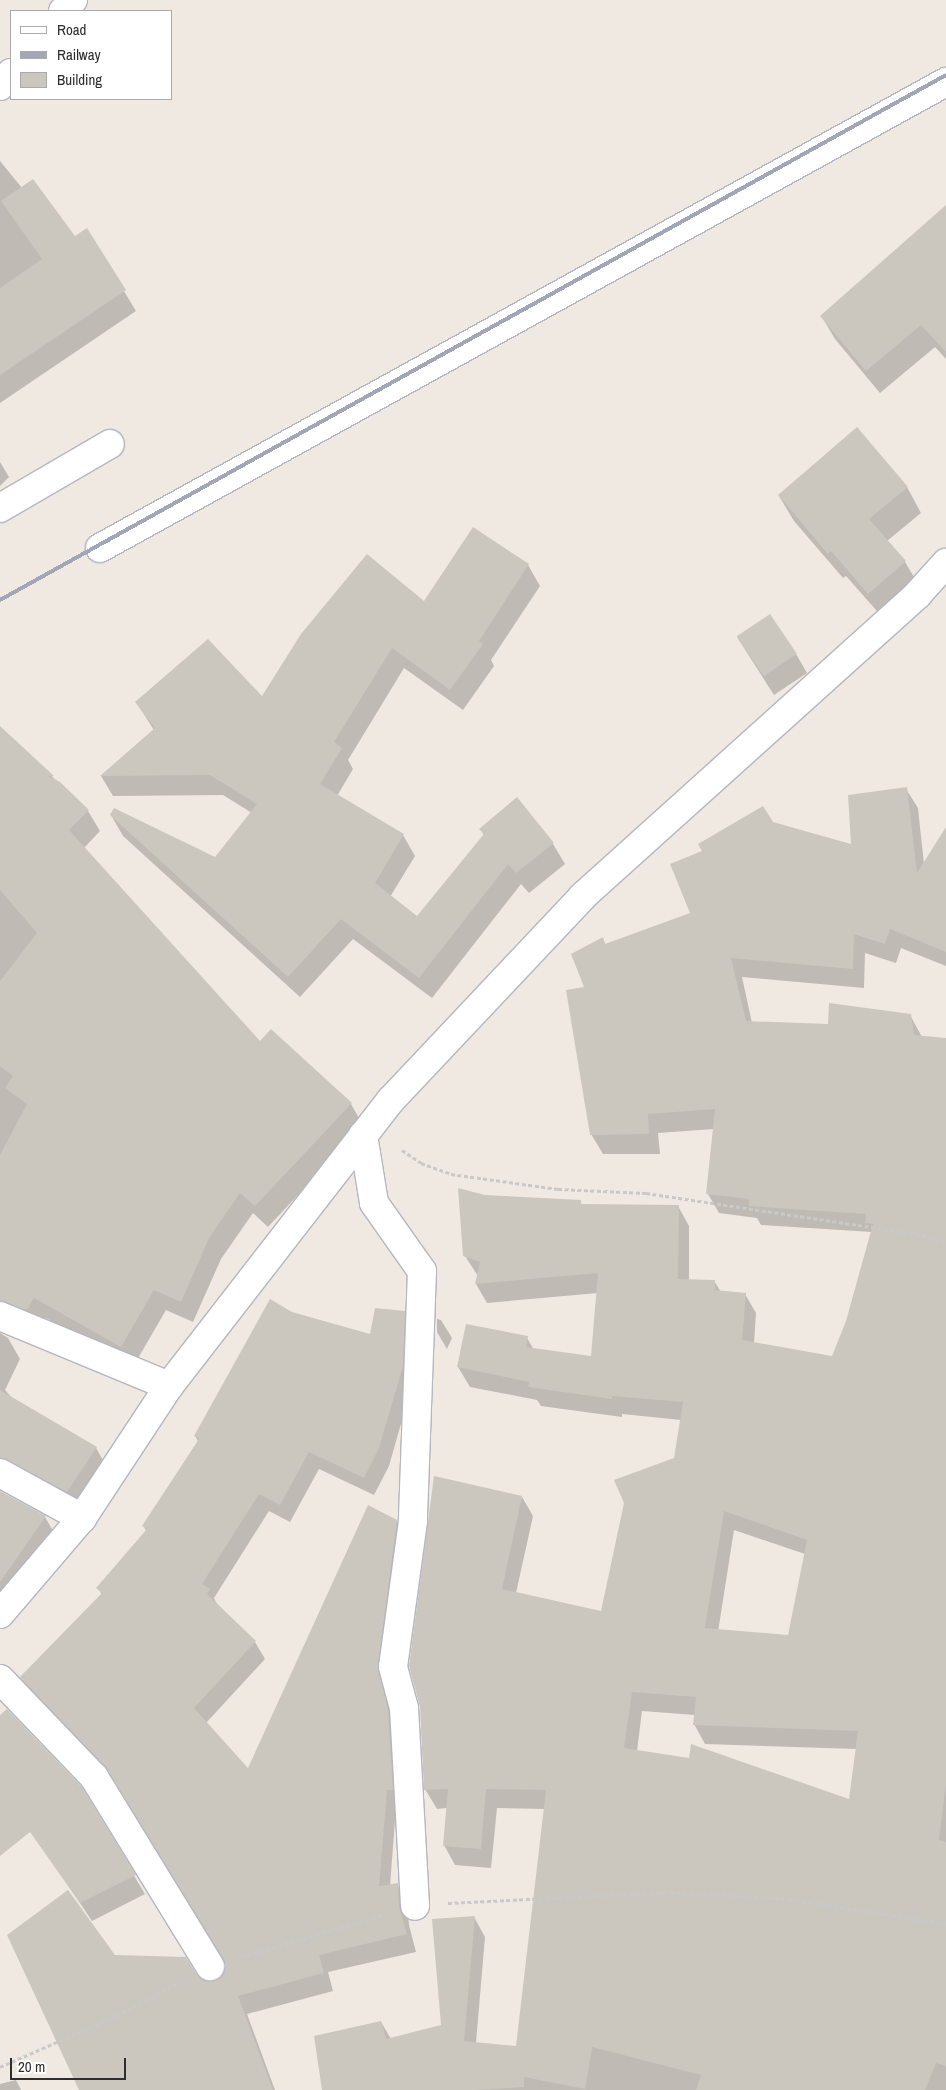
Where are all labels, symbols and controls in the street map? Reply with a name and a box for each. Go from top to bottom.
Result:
legend [10,10,172,100]
text: Road [57,19,86,40]
text: Railway [57,44,101,65]
text: Building [57,69,102,90]
scale bar [12,2048,129,2080]
text: 20 m [18,2056,45,2077]

